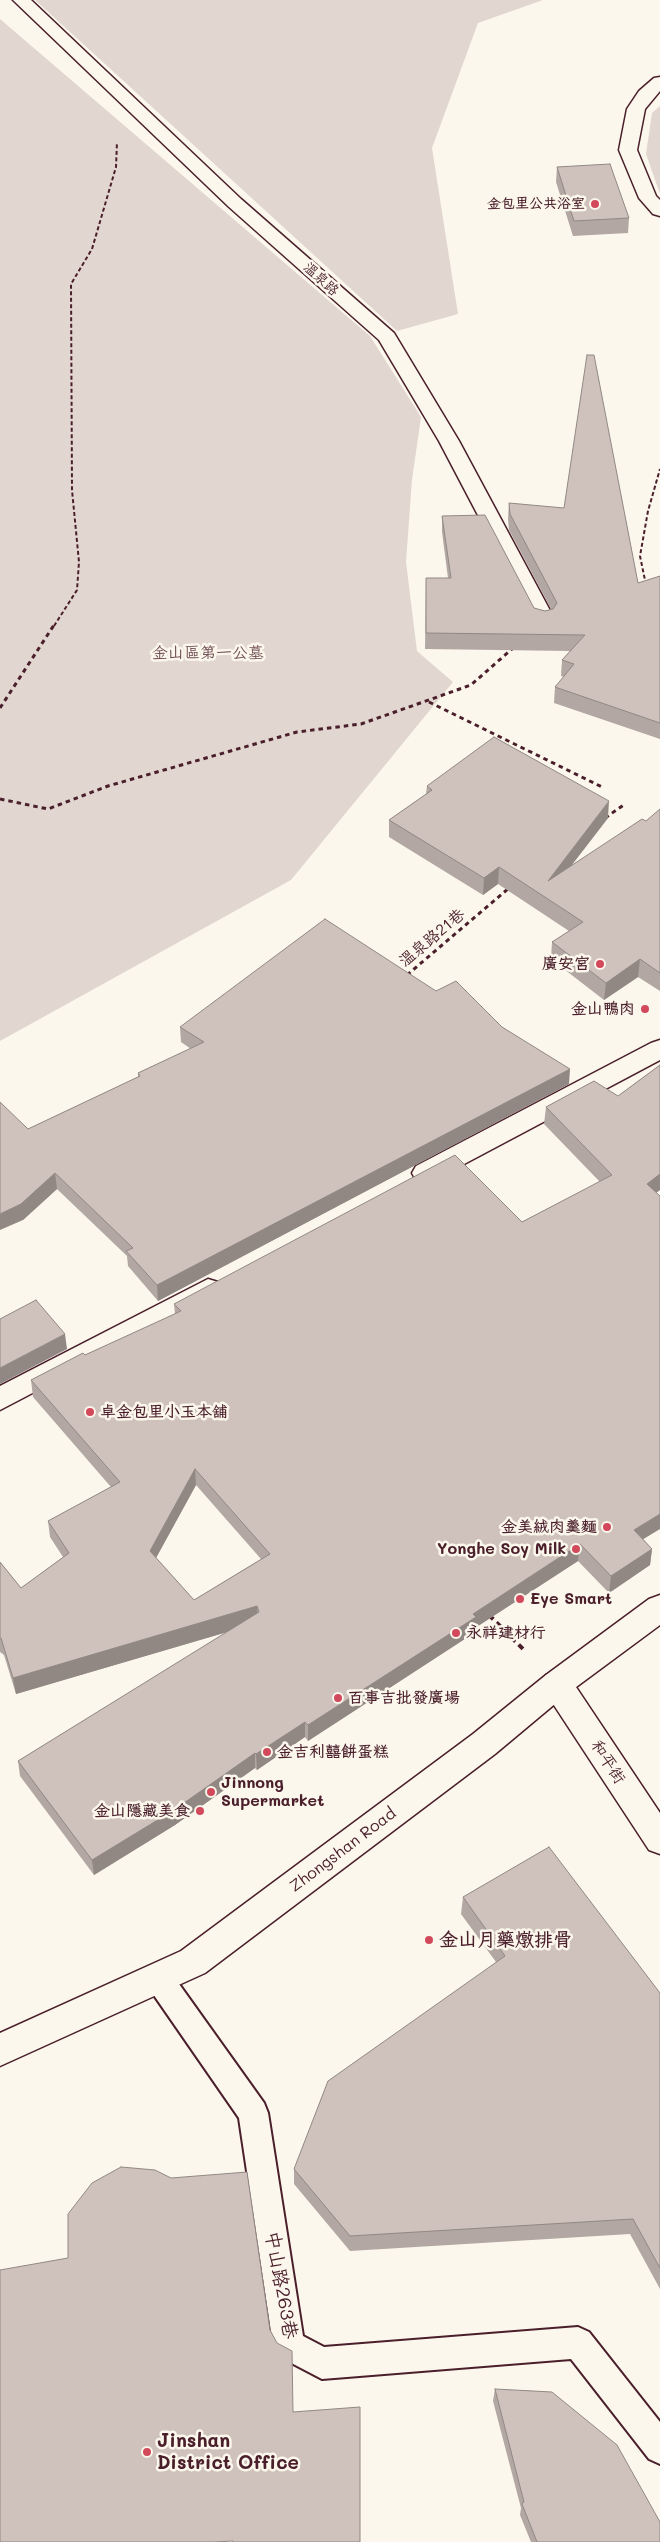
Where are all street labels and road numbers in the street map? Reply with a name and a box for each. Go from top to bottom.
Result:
street label: 溫泉路 [300,259,342,299]
street label: 溫泉路21巷 [395,905,469,971]
street label: 和平街 [587,1737,629,1787]
street label: Zhongshan Road [286,1804,400,1896]
street label: 中山路263巷 [260,2229,302,2341]

